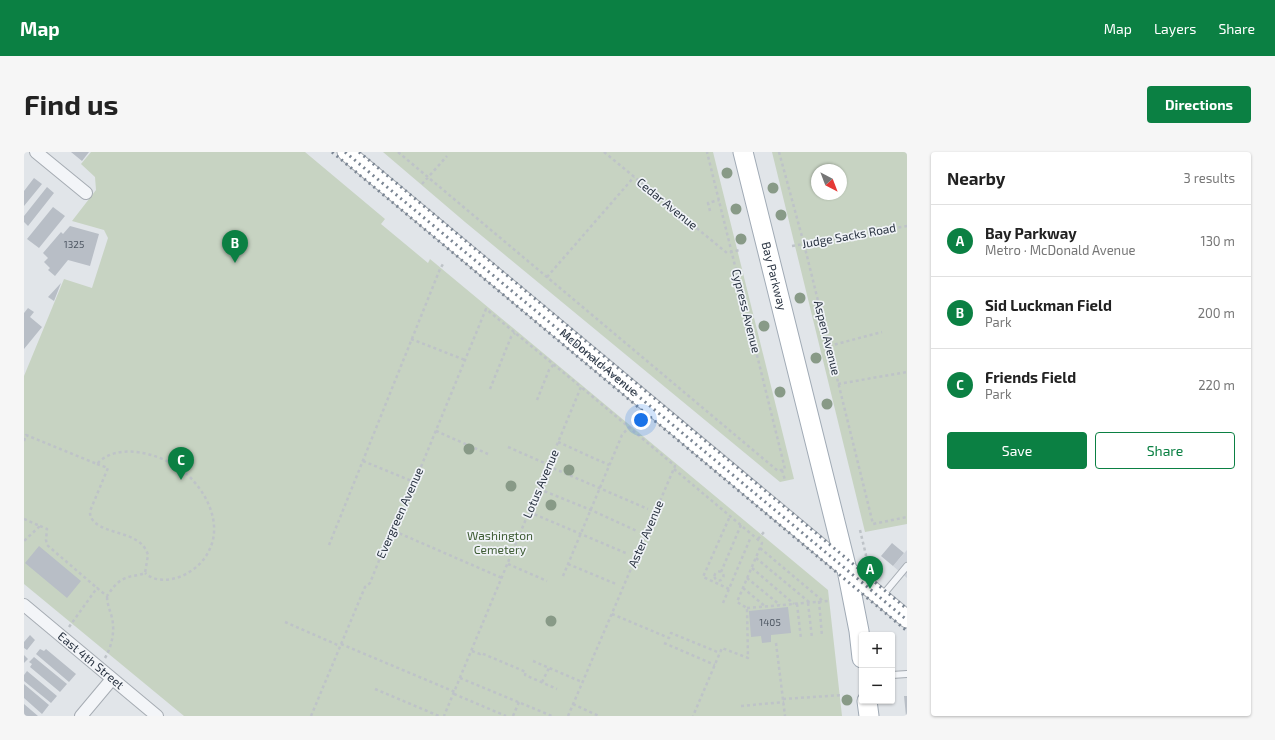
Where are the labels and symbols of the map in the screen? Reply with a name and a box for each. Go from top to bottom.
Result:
north arrow [811,164,847,200]
street label: Cedar Avenue [635,175,701,232]
street label: Judge Sacks Road [801,220,897,250]
pin: B [222,230,248,263]
house number: 1325 [64,238,84,250]
street label: Bay Parkway [760,240,790,312]
street label: Cypress Avenue [730,267,764,354]
street label: Aspen Avenue [812,299,844,377]
street label: McDonald Avenue [557,325,642,398]
your location [631,410,651,430]
pin: C [168,447,194,480]
street label: Lotus Avenue [519,447,561,520]
street label: Evergreen Avenue [373,465,425,560]
street label: Aster Avenue [625,498,666,569]
park label: Washington Cemetery [467,528,533,556]
pin: A [857,556,883,589]
house number: 1405 [759,616,781,628]
street label: East 4th Street [56,628,128,692]

